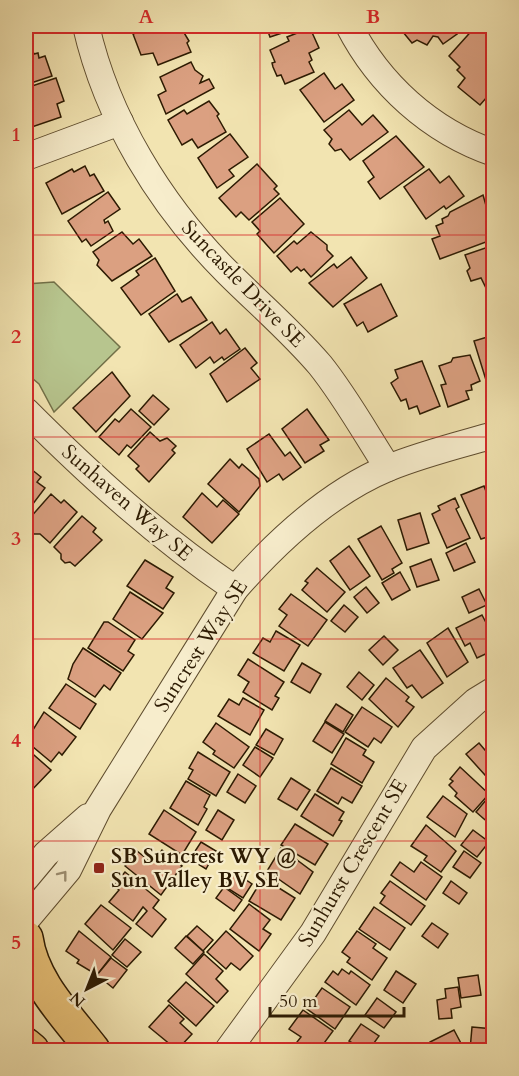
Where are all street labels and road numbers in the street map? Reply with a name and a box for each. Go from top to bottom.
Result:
street label: Suncastle Drive SE [175,214,311,354]
street label: Sunhaven Way SE [55,438,199,568]
street label: Suncrest Way SE [147,574,255,718]
street label: Sunhurst Crescent SE [291,774,415,952]

